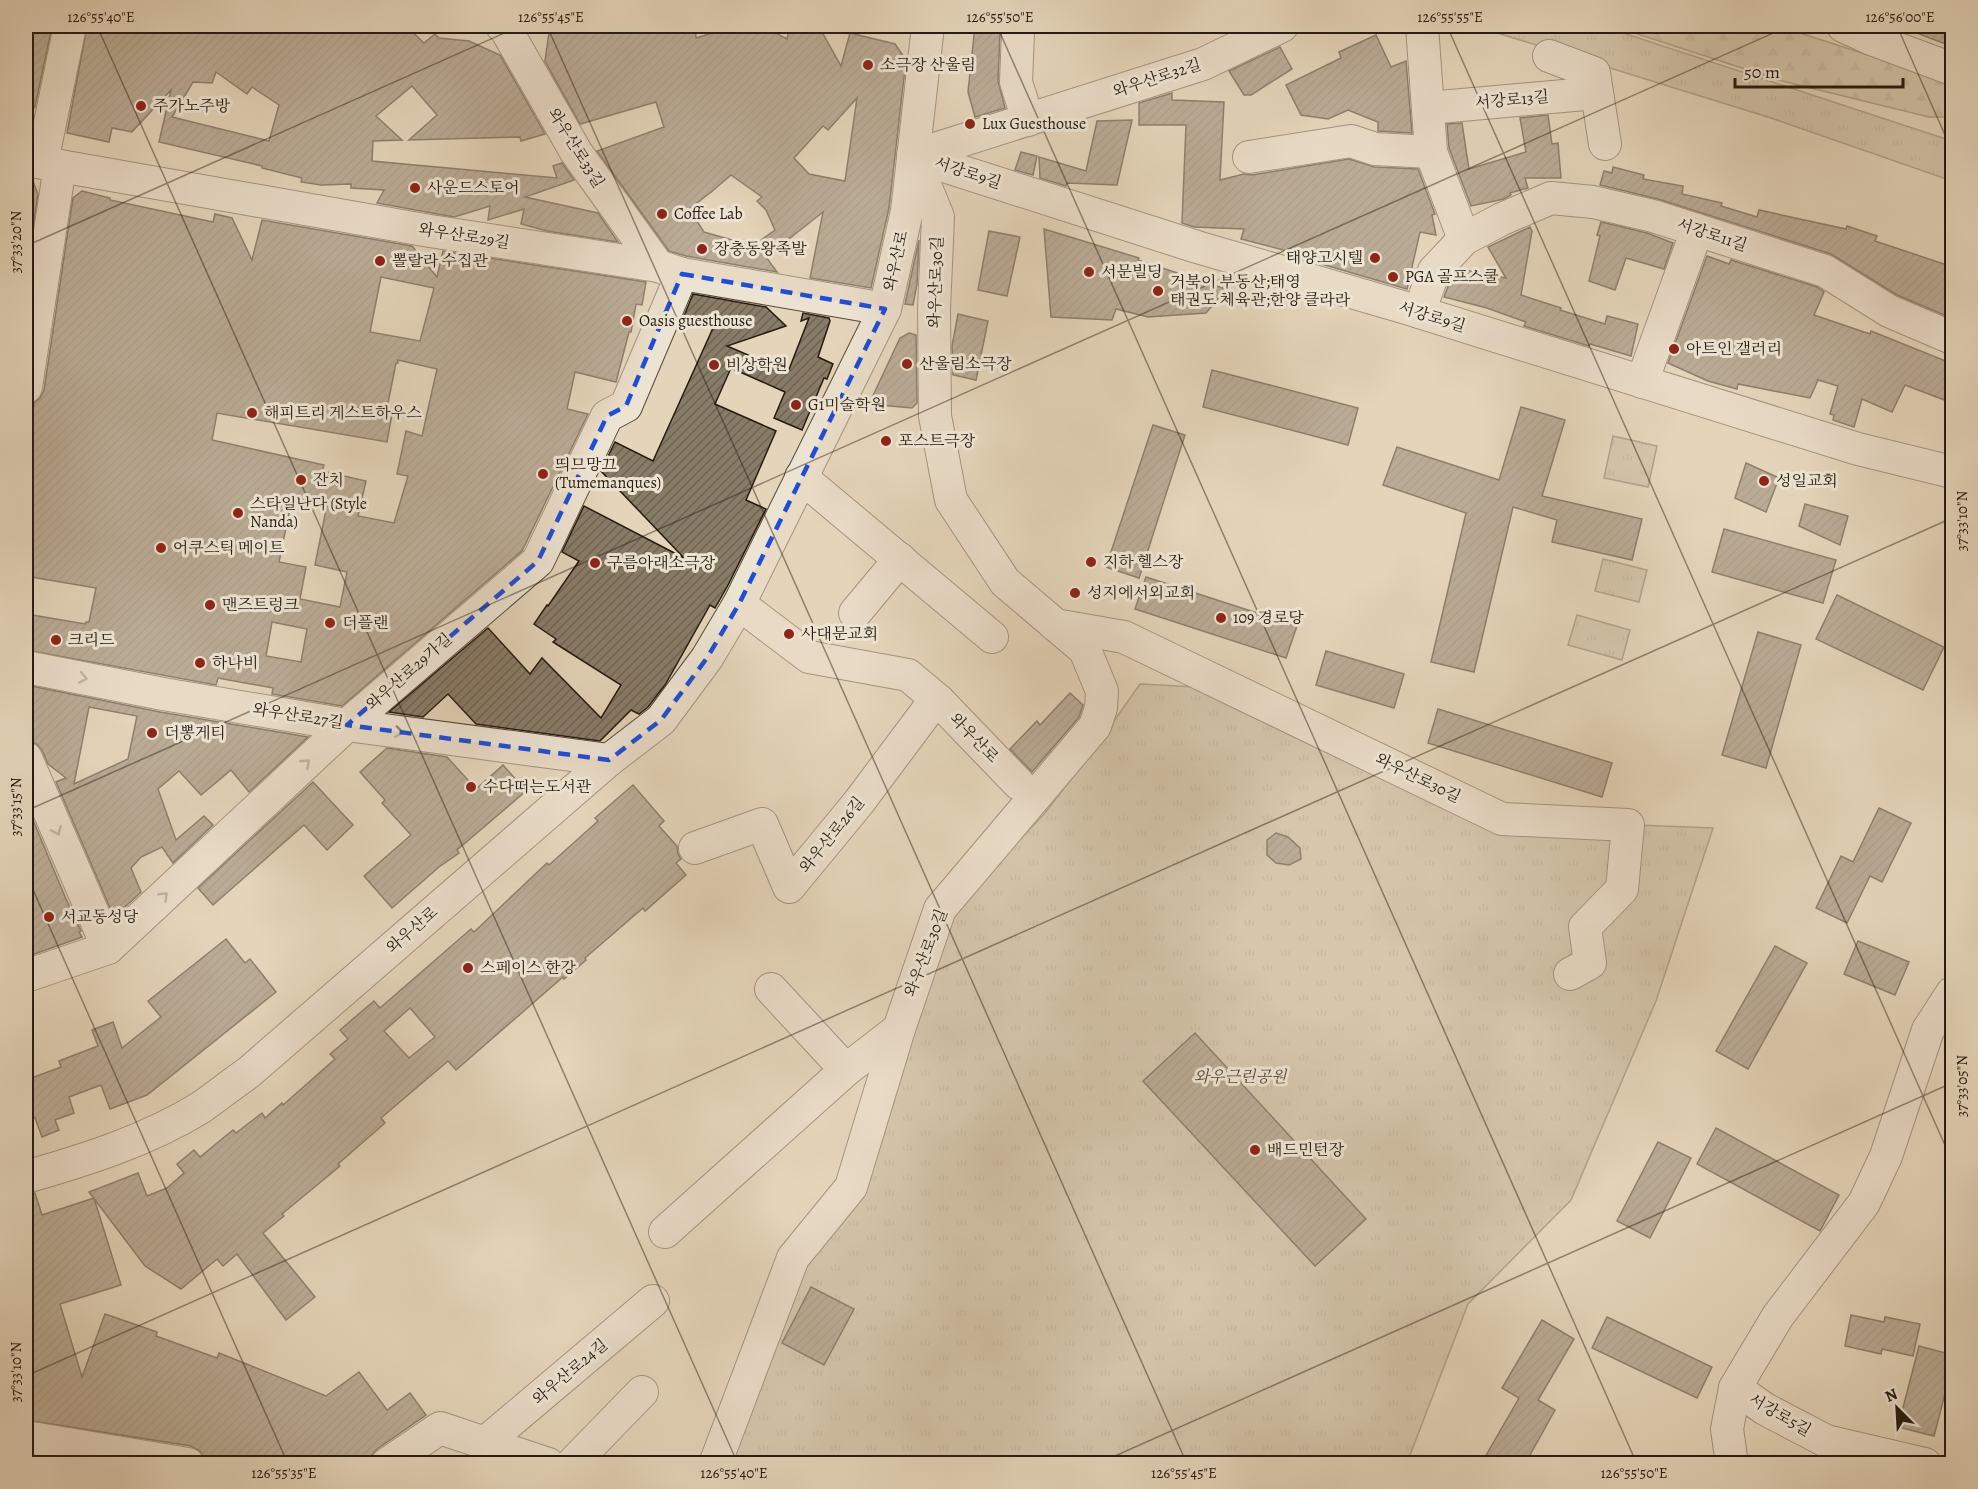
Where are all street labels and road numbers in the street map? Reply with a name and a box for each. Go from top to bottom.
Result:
street label: 와우산로32길 [1110,53,1204,103]
street label: 서강로13길 [1474,86,1550,114]
street label: 와우산로33길 [543,104,609,192]
street label: 서강로9길 [932,152,1004,194]
street label: 서강로11길 [1674,213,1750,257]
street label: 와우산로29길 [417,218,511,254]
street label: 와우산로 [878,228,914,294]
street label: 와우산로30길 [923,235,949,329]
street label: 서강로9길 [1396,296,1468,338]
street label: 와우산로29가길 [361,628,457,716]
street label: 와우산로27길 [251,698,345,734]
street label: 와우산로 [945,708,1004,768]
street label: 와우산로30길 [1372,748,1464,808]
street label: 와우산로26길 [794,792,870,878]
street label: 와우산로 [381,901,443,959]
street label: 와우산로30길 [899,906,953,1000]
street label: 와우산로24길 [528,1334,612,1410]
street label: 서강로5길 [1745,1388,1815,1442]

